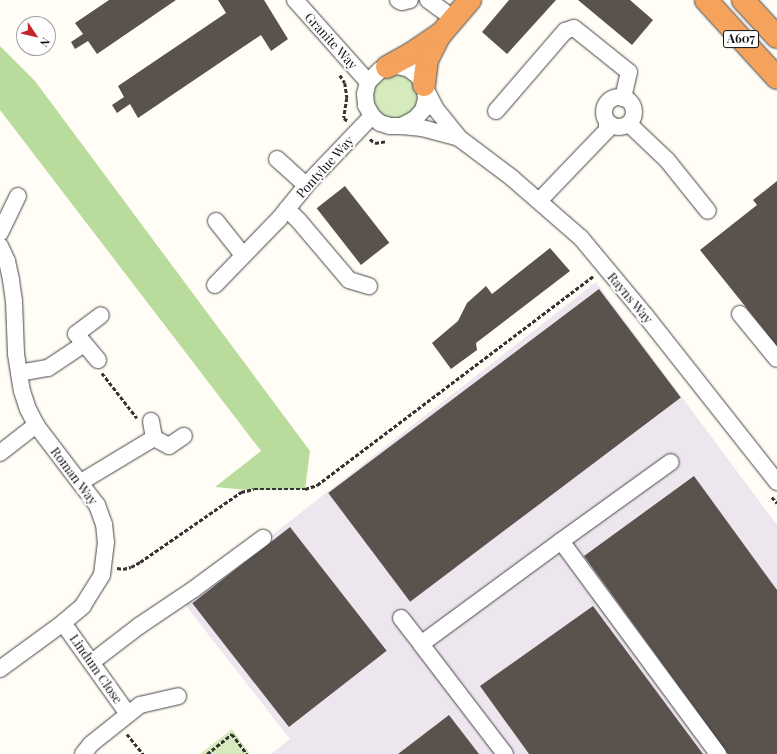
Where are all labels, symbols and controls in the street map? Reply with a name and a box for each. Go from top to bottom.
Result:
street label: Granite Way [301,9,361,73]
north arrow [16,16,56,56]
road number: A607 [723,29,759,49]
text: N [37,35,54,50]
street label: Pontylue Way [293,133,357,201]
street label: Rayns Way [604,269,656,327]
street label: Roman Way [47,444,101,508]
street label: Lindum Close [66,631,126,707]

